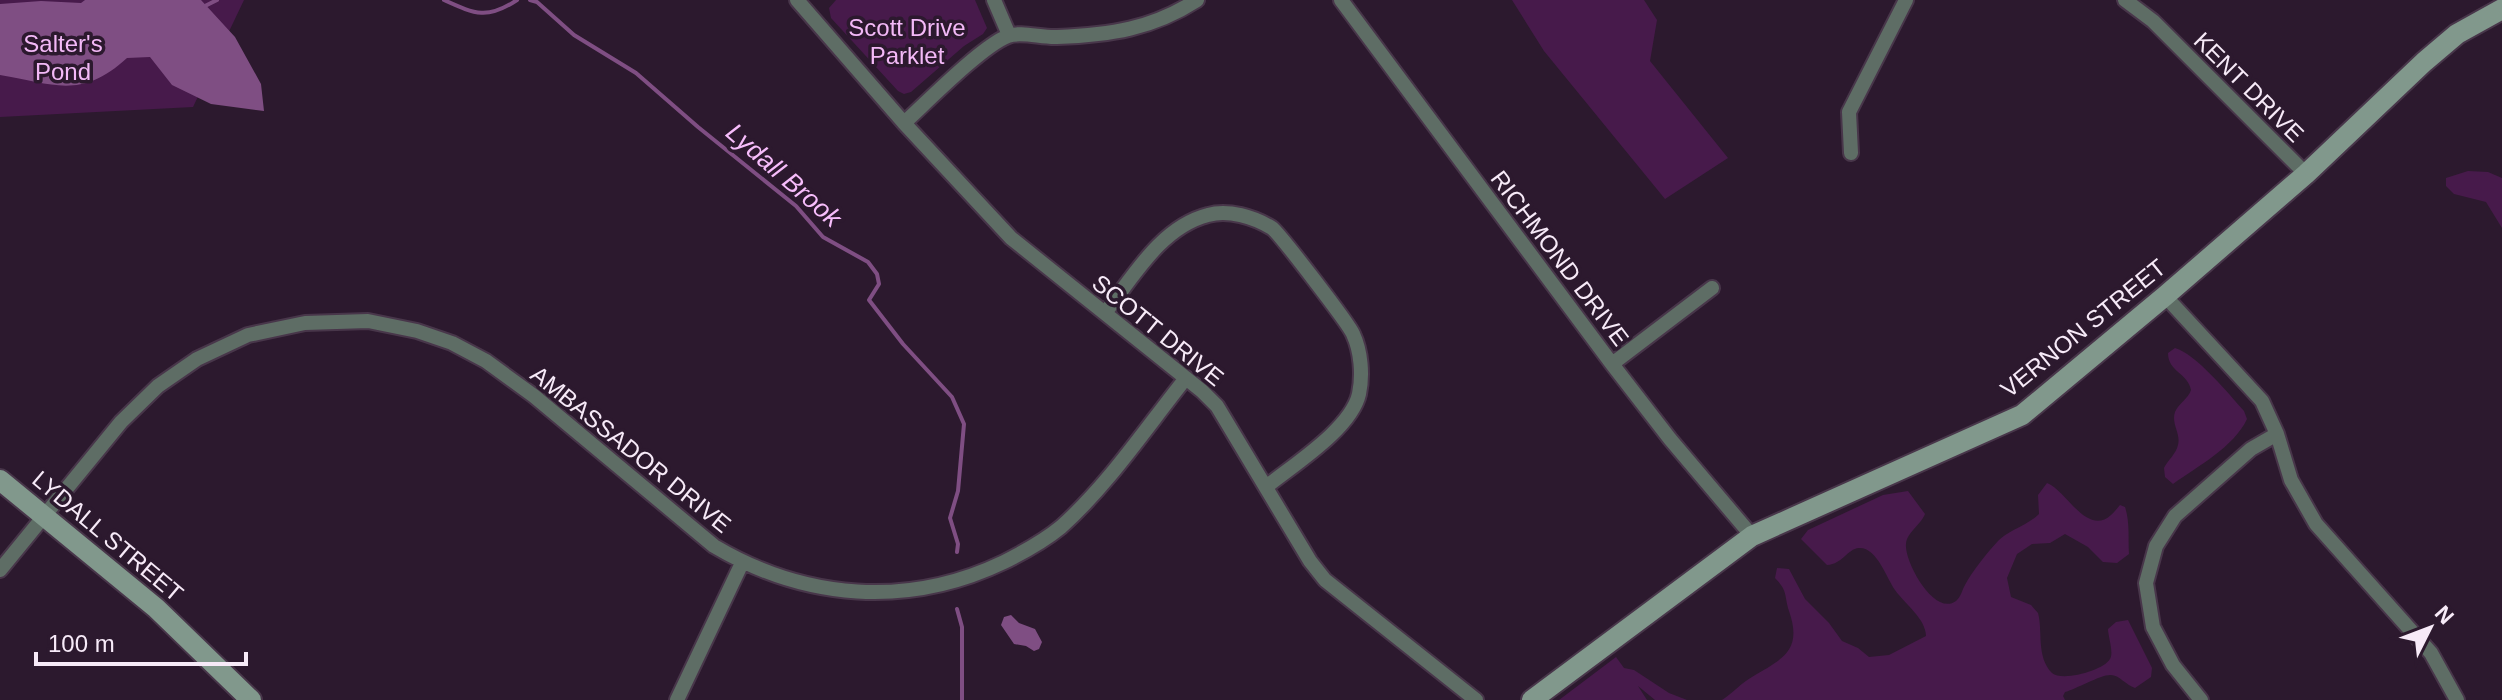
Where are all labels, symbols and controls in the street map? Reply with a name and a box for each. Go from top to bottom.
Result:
park label: Scott Drive Parklet [848,14,966,69]
street label: KENT DRIVE [2189,27,2309,147]
park label: Salter's Pond [23,30,103,85]
water label: Lydall Brook [720,117,849,234]
street label: RICHMOND DRIVE [1485,165,1635,351]
street label: VERNON STREET [1995,253,2171,403]
street label: SCOTT DRIVE [1087,269,1229,391]
street label: AMBASSADOR DRIVE [526,360,736,538]
street label: LYDALL STREET [27,465,189,607]
north arrow [2390,588,2470,668]
text: N [2430,601,2459,629]
scale bar [36,616,246,666]
text: 100 m [48,630,115,657]

